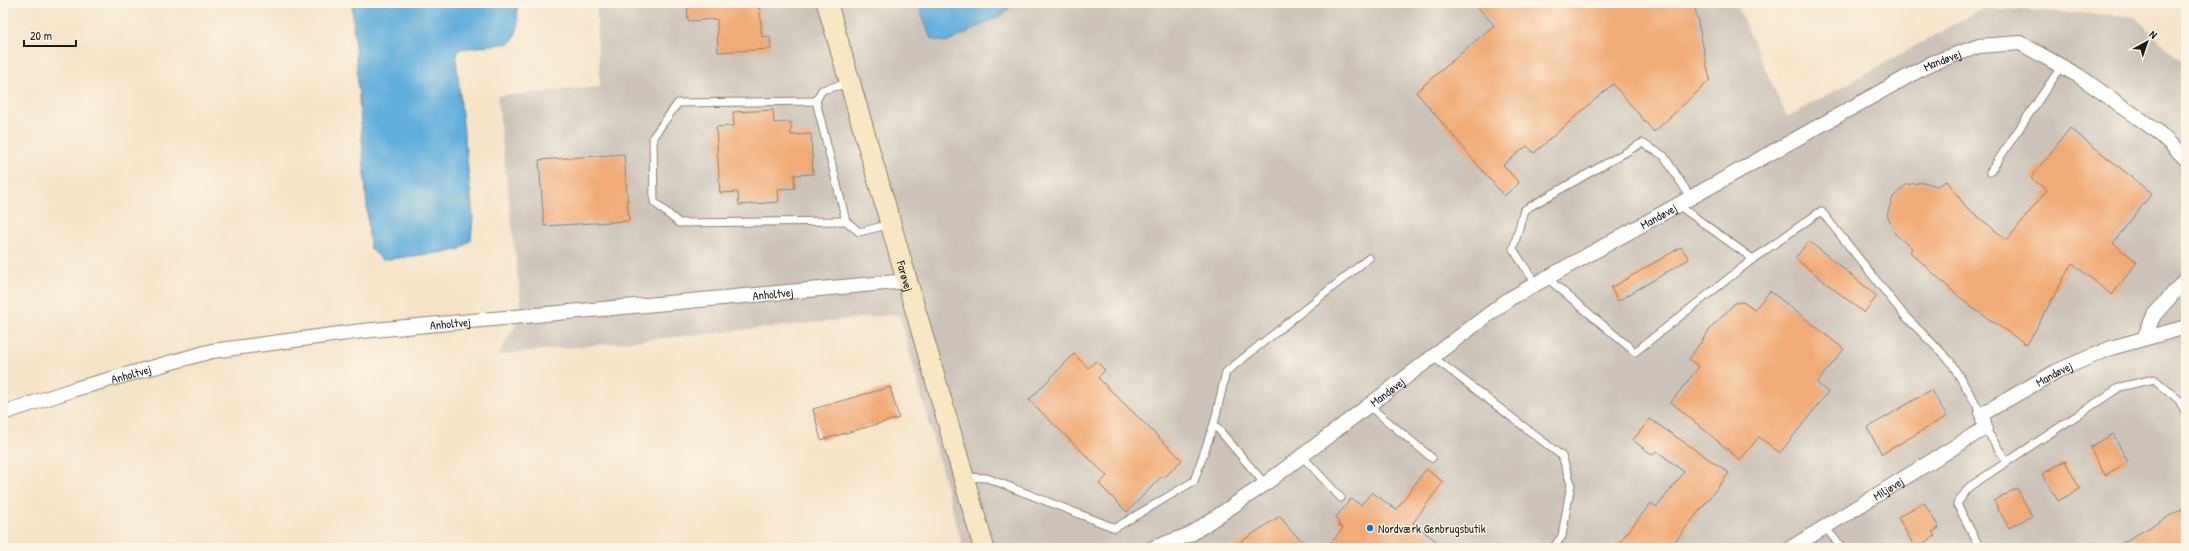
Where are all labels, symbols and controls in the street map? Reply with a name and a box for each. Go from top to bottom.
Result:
scale bar [24,22,76,48]
north arrow [2127,22,2167,62]
text: 20 m [30,27,52,44]
text: N [2147,27,2160,42]
street label: Mandøvej [1920,45,1964,75]
street label: Mandøvej [1637,199,1680,233]
street label: Farøvej [893,258,918,293]
street label: Anholtvej [752,283,794,304]
street label: Anholtvej [429,313,472,333]
street label: Mandøvej [2032,357,2075,390]
street label: Anholtvej [109,360,153,387]
street label: Mandøvej [1366,373,1408,410]
street label: Miljøvej [1869,472,1907,504]
place label: Nordværk Genbrugsbutik [1378,520,1486,537]
marker: Nordværk Genbrugsbutik [1365,523,1375,533]

